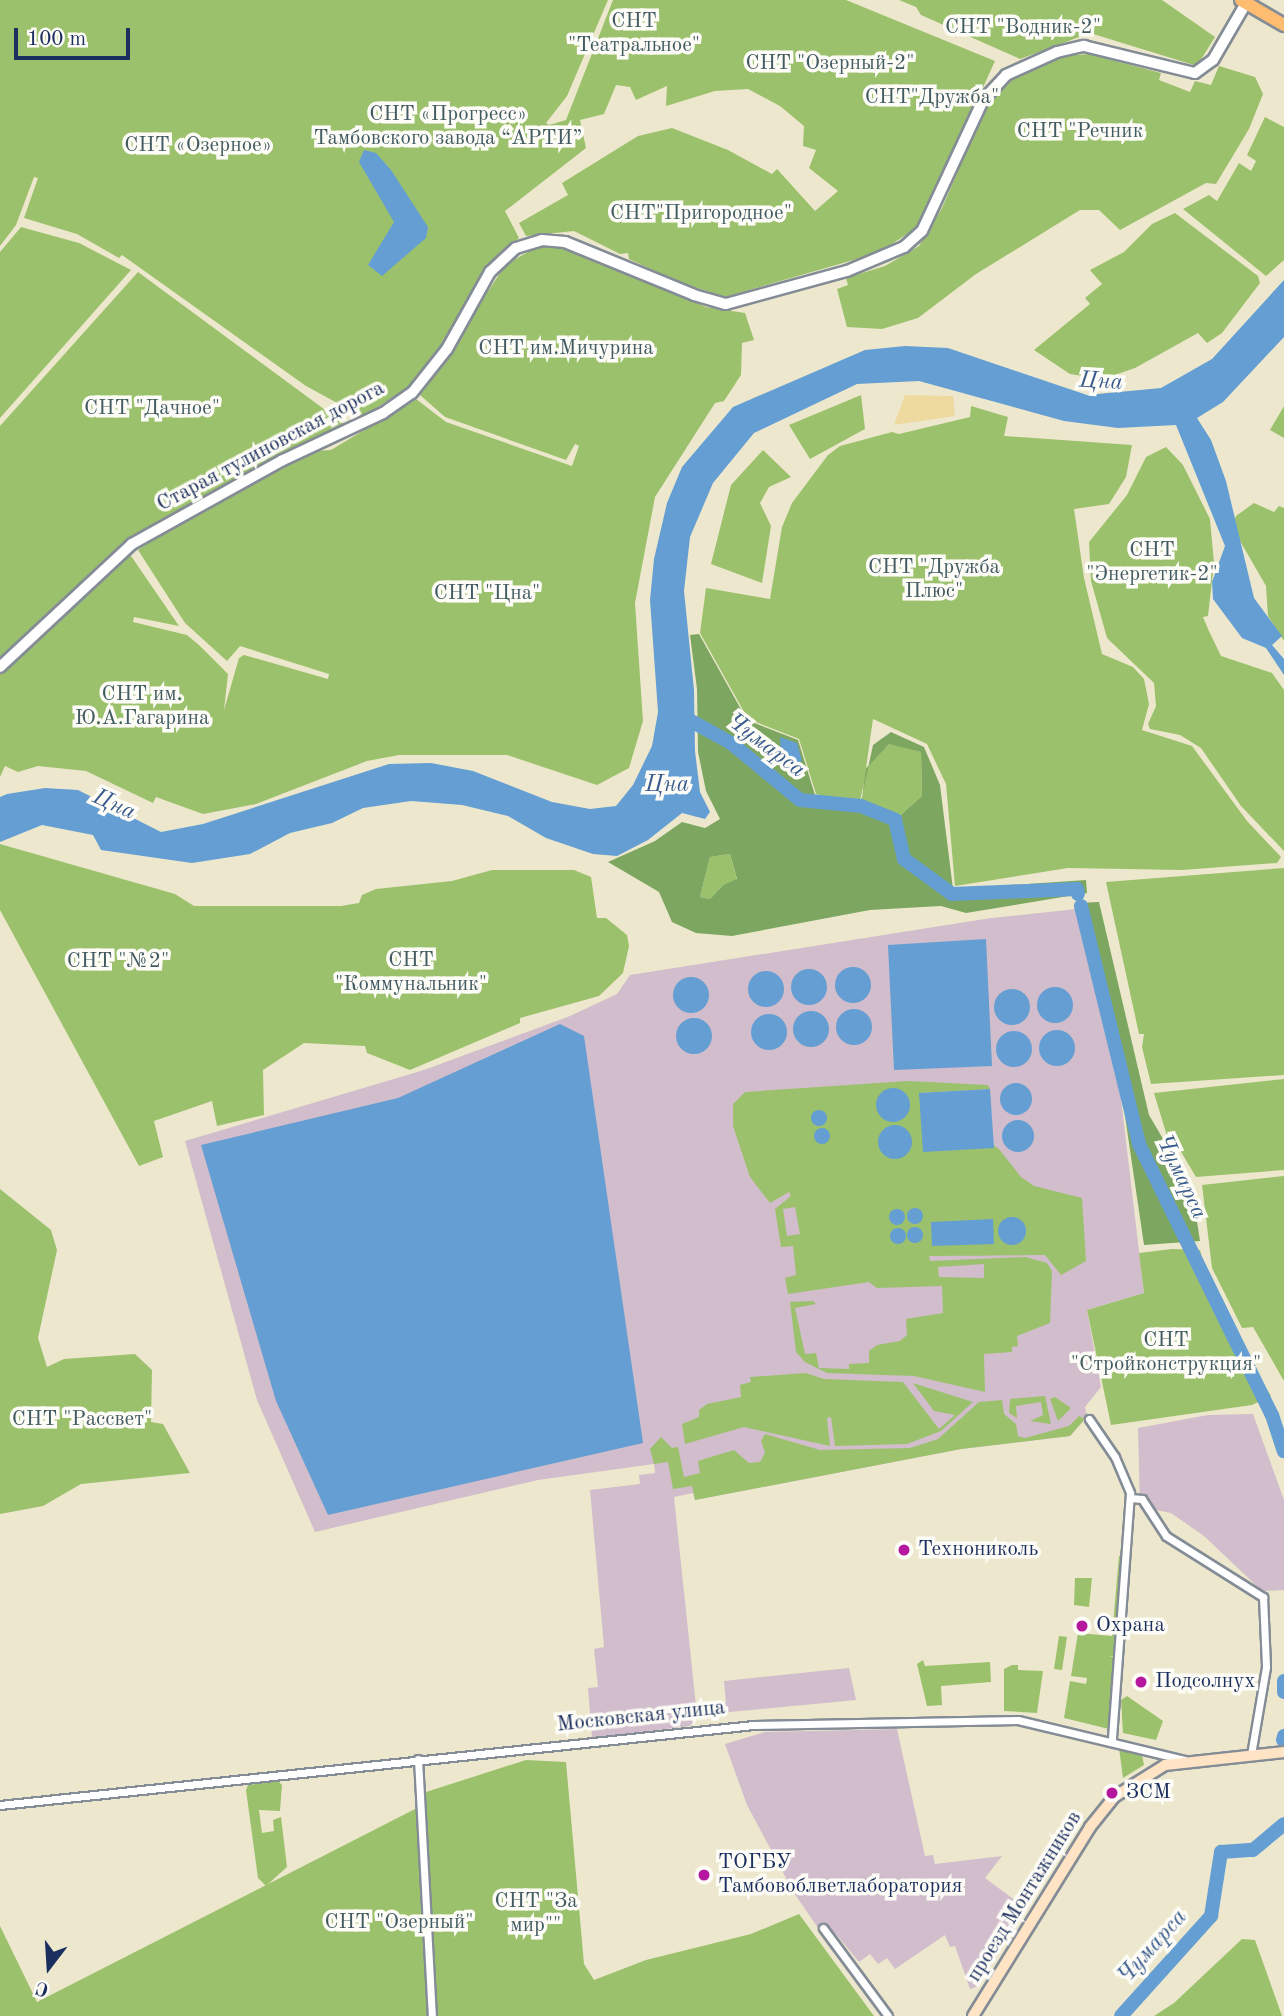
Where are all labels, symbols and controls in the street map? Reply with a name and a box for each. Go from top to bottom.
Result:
park label: СНТ "Театральное" [568,9,700,59]
scale bar [18,14,133,58]
park label: СНТ "Водник-2" [945,15,1101,41]
text: 100 m [27,29,86,50]
park label: СНТ "Озерный-2" [745,51,915,77]
park label: СНТ"Дружба" [865,85,999,111]
park label: СНТ «Прогресс» Тамбовского завода “АРТИ” [314,102,582,152]
park label: СНТ "Речник [1017,119,1143,145]
park label: СНТ «Озерное» [124,133,272,159]
park label: СНТ"Пригородное" [610,201,792,227]
park label: СНТ им.Мичурина [478,336,654,362]
water label: Цна [1078,367,1124,397]
street label: Старая тулиновская дорога [153,376,389,518]
park label: СНТ "Дачное" [84,396,220,422]
park label: СНТ "Энергетик-2" [1086,538,1218,588]
park label: СНТ "Дружба Плюс" [868,555,1000,605]
park label: СНТ "Цна" [434,581,540,607]
park label: СНТ им. Ю.А.Гагарина [75,682,209,732]
water label: Чумарса [722,708,810,784]
water label: Цна [645,771,689,799]
water label: Цна [88,783,140,827]
park label: СНТ "Коммунальник" [335,948,487,998]
park label: СНТ "№2" [67,949,169,975]
water label: Чумарса [1149,1130,1213,1224]
park label: СНТ "Стройконструкция" [1071,1328,1261,1378]
park label: СНТ "Рассвет" [12,1407,152,1433]
place label: Технониколь [918,1537,1038,1563]
marker: Технониколь [896,1542,912,1558]
place label: Охрана [1096,1613,1165,1639]
marker: Охрана [1074,1618,1090,1634]
place label: Подсолнух [1155,1669,1255,1695]
marker: Подсолнух [1133,1674,1149,1690]
street label: Московская улица [556,1696,726,1738]
place label: ЗСМ [1126,1780,1171,1806]
marker: ЗСМ [1104,1785,1120,1801]
street label: проезд Монтажников [962,1807,1088,1987]
place label: ТОГБУ Тамбовоблветлаборатория [718,1850,962,1900]
marker: ТОГБУ Тамбовоблветлаборатория [696,1867,712,1883]
park label: СНТ "За мир"" [494,1889,578,1939]
water label: Чумарса [1112,1904,1194,1990]
park label: СНТ "Озерный" [324,1910,474,1936]
north arrow [14,1932,84,2002]
text: С [34,1977,51,1998]

